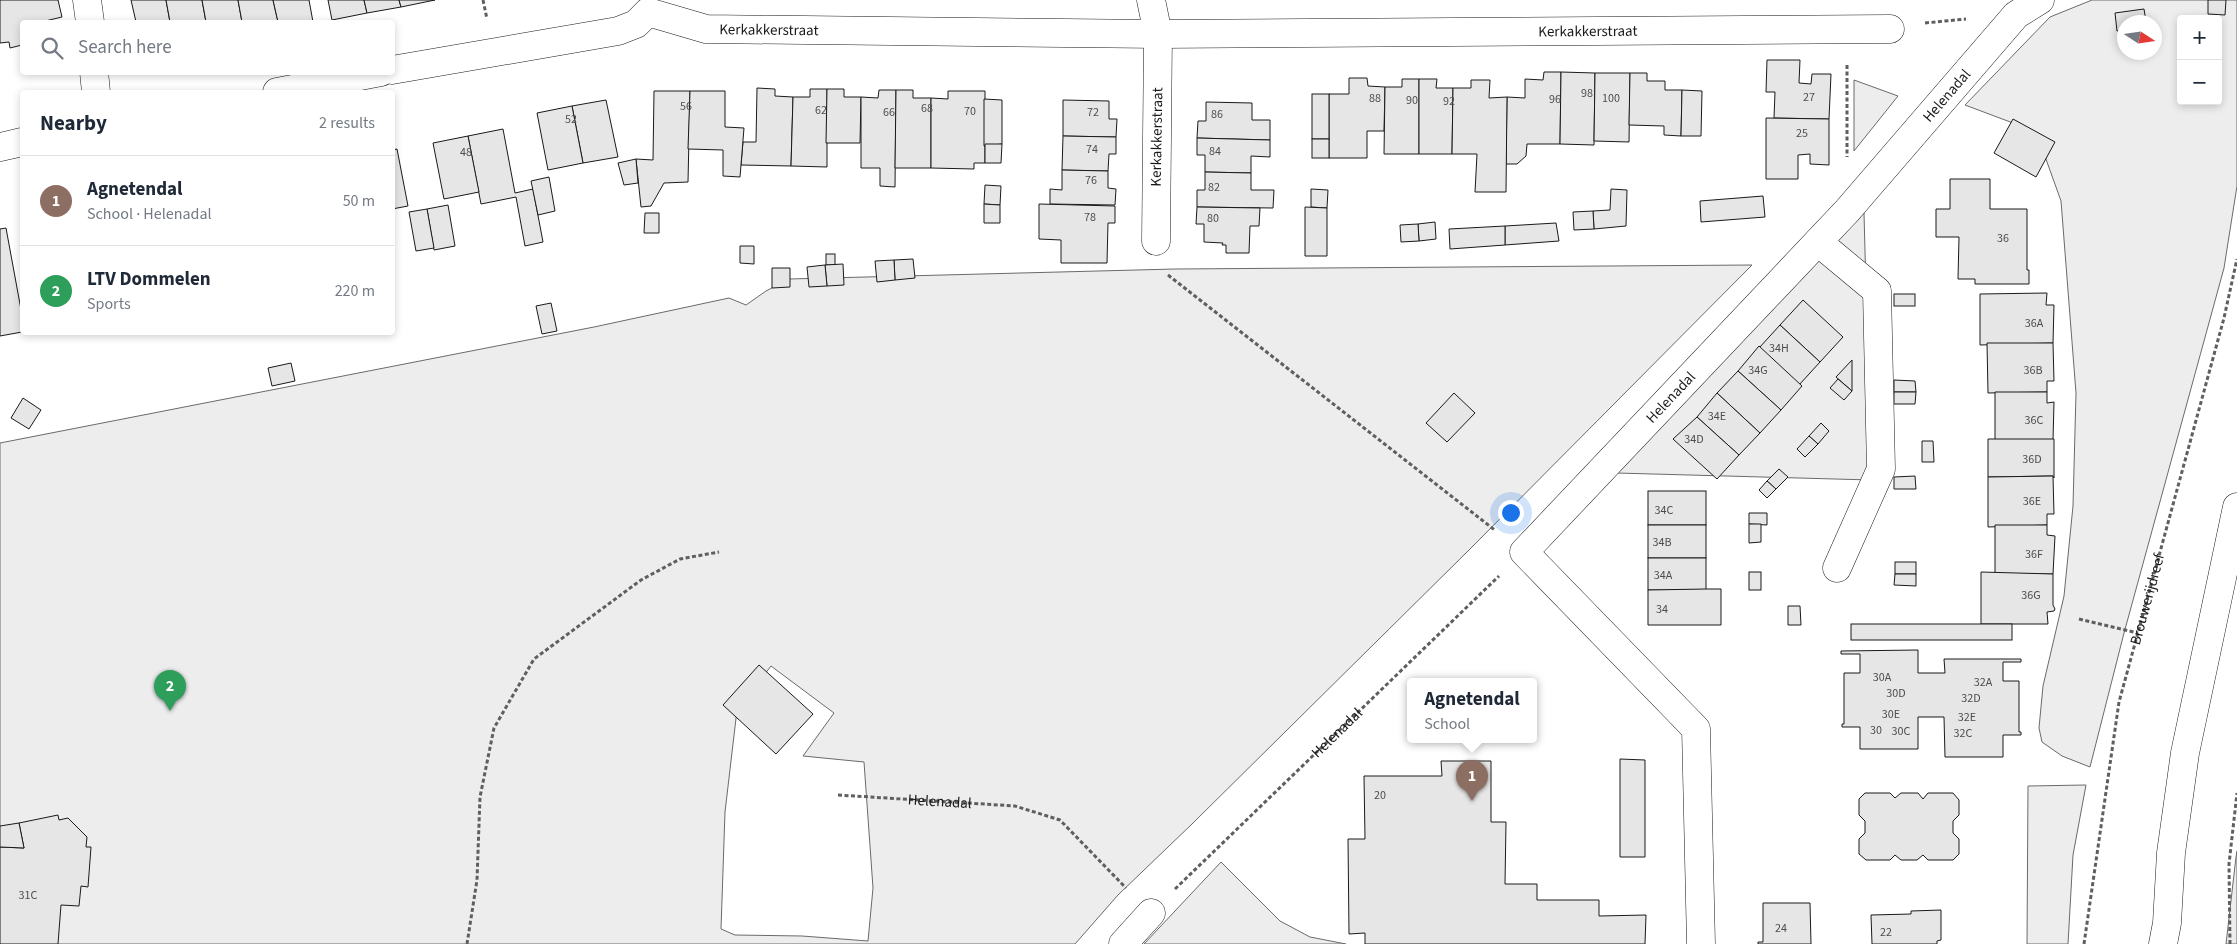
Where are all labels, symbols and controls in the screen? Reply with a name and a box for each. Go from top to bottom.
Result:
north arrow [2117,15,2162,60]
map controls [2177,15,2222,105]
button: + [2177,15,2222,60]
street label: Kerkakkerstraat [719,19,819,41]
search box [20,20,395,75]
street label: Kerkakkerstraat [1538,20,1638,42]
icon: search [38,34,66,62]
text: Search here [78,34,172,61]
button: − [2177,60,2222,105]
street label: Helenadal [1918,64,1976,127]
house number: 98 [1581,85,1593,102]
street label: Kerkakkerstraat [1146,87,1168,187]
house number: 27 [1803,89,1815,106]
house number: 88 [1369,90,1381,107]
house number: 100 [1602,90,1620,107]
house number: 96 [1549,91,1561,108]
house number: 90 [1406,92,1418,109]
house number: 92 [1443,93,1455,110]
house number: 56 [680,98,692,115]
house number: 68 [921,100,933,117]
house number: 62 [815,102,827,119]
house number: 70 [964,103,976,120]
house number: 66 [883,104,895,121]
house number: 72 [1087,104,1099,121]
house number: 86 [1211,106,1223,123]
text: Nearby [40,108,107,138]
house number: 52 [565,111,577,128]
text: 2 results [319,112,375,134]
house number: 25 [1796,125,1808,142]
house number: 74 [1086,141,1098,158]
house number: 84 [1209,143,1221,160]
house number: 48 [460,144,472,161]
house number: 76 [1085,172,1097,189]
text: Agnetendal [87,176,183,203]
house number: 82 [1208,179,1220,196]
text: 1 [52,190,60,212]
text: 50 m [343,190,375,212]
text: School · Helenadal [87,203,212,225]
house number: 78 [1084,209,1096,226]
house number: 80 [1207,210,1219,227]
house number: 36 [1997,230,2009,247]
text: LTV Dommelen [87,266,211,293]
text: 2 [52,280,60,302]
text: 220 m [335,280,375,302]
text: Sports [87,293,131,315]
house number: 36A [2025,315,2044,332]
house number: 34H [1769,340,1789,357]
house number: 34G [1748,362,1768,379]
house number: 36B [2024,362,2042,379]
street label: Helenadal [1641,367,1700,428]
house number: 34E [1708,408,1726,425]
house number: 36C [2025,412,2044,429]
house number: 34D [1684,431,1704,448]
house number: 36D [2022,451,2042,468]
house number: 36E [2023,493,2041,510]
your location [1498,500,1524,526]
house number: 34C [1655,502,1674,519]
house number: 34B [1653,534,1671,551]
house number: 36F [2025,546,2043,563]
street label: Brouwerijdreef [2125,551,2170,647]
house number: 34A [1654,567,1673,584]
house number: 36G [2021,587,2041,604]
house number: 34 [1656,601,1668,618]
house number: 30A [1873,669,1892,686]
pin: 2 [154,670,186,711]
house number: 32A [1974,674,1993,691]
popup [1407,678,1537,743]
house number: 30D [1886,685,1906,702]
text: Agnetendal [1424,686,1520,713]
house number: 32D [1961,690,1981,707]
street label: Helenadal [1307,703,1367,762]
house number: 30E [1882,706,1900,723]
house number: 32E [1958,709,1976,726]
text: School [1424,713,1470,735]
house number: 30 [1870,722,1882,739]
house number: 30C [1892,723,1911,740]
house number: 32C [1954,725,1973,742]
pin: 1 [1456,760,1488,801]
house number: 20 [1374,787,1386,804]
street label: Helenadal [907,789,973,814]
house number: 31C [19,887,38,904]
house number: 24 [1775,920,1787,937]
house number: 22 [1880,924,1892,941]

